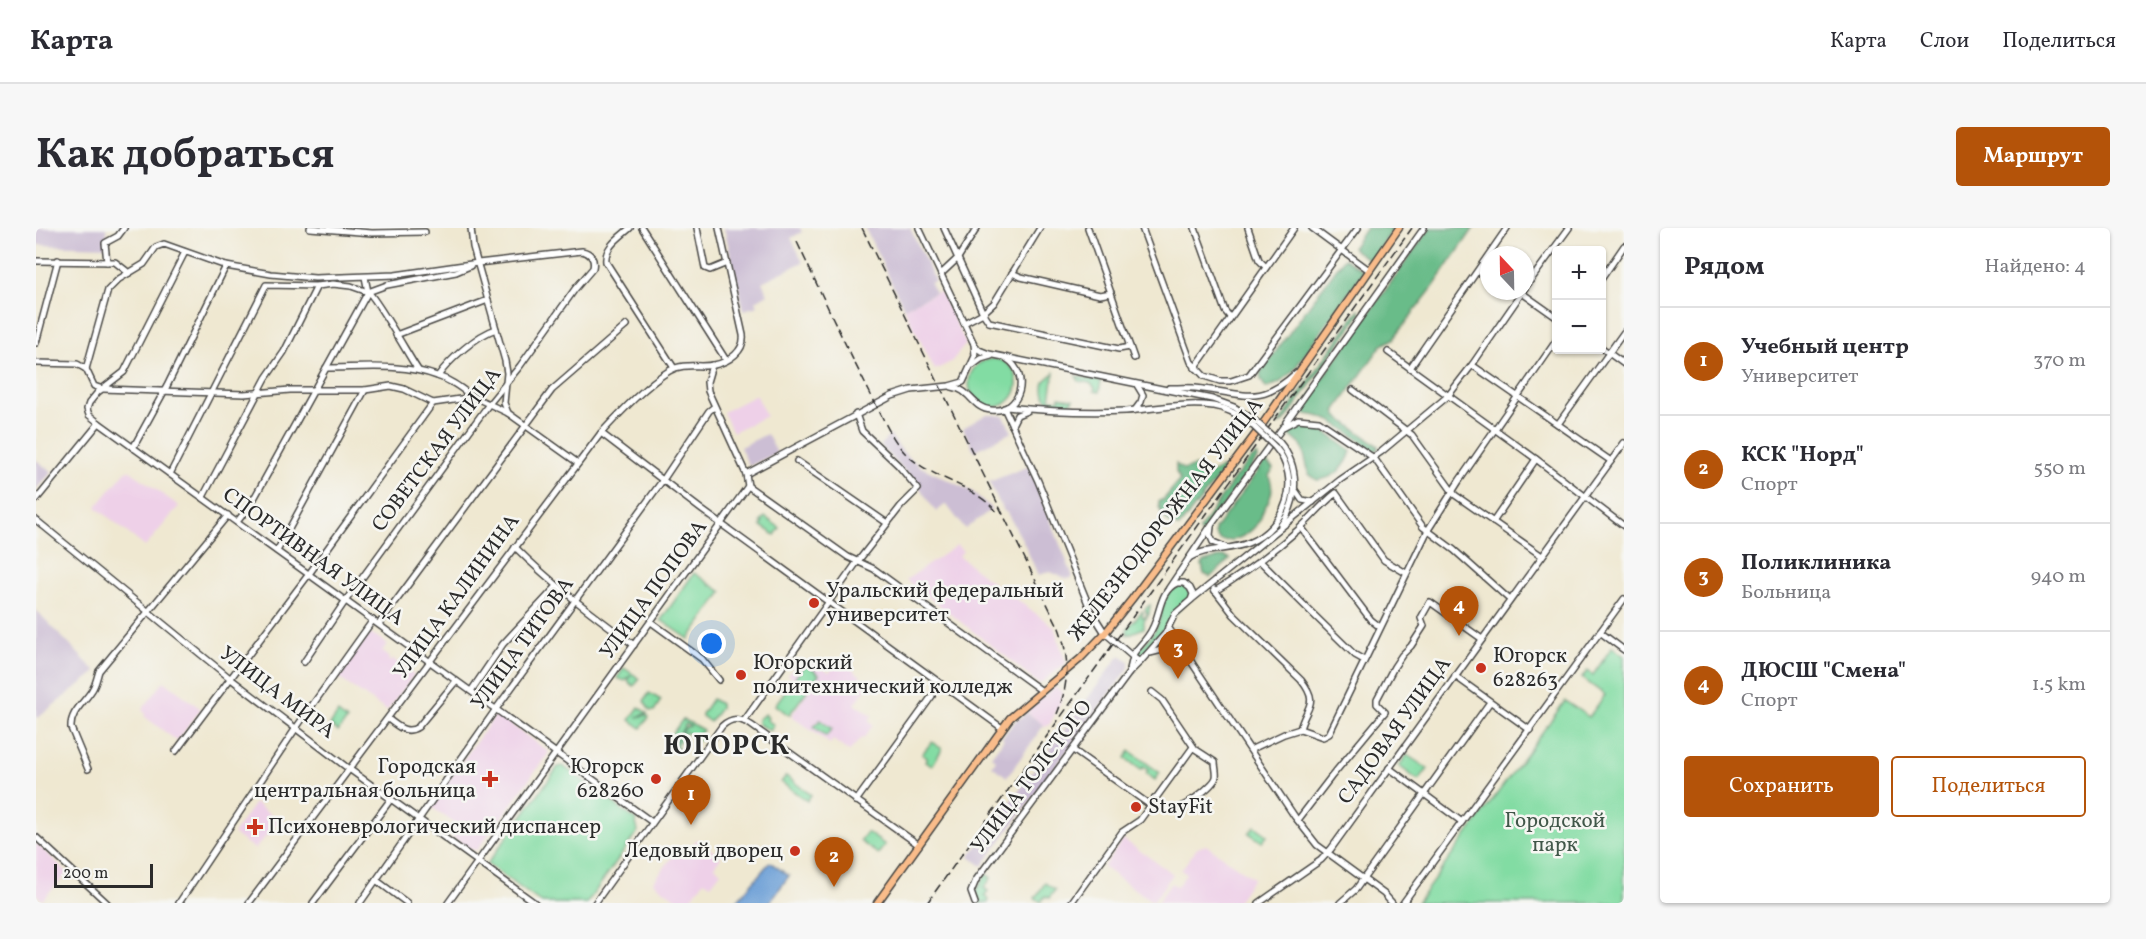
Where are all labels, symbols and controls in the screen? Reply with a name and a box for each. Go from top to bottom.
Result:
text: Карта [30,22,113,61]
text: Карта [1830,27,1887,56]
text: Слои [1920,27,1969,56]
text: Поделиться [2002,27,2116,56]
text: Как добраться [36,127,335,186]
button: Маршрут [1956,127,2110,186]
north arrow [1480,246,1534,300]
map controls [1552,246,1606,354]
button: + [1552,246,1606,300]
text: Рядом [1684,249,1764,285]
text: Найдено: 4 [1985,253,2086,281]
button: − [1552,300,1606,354]
text: Учебный центр [1741,332,1909,363]
text: 1 [1699,347,1708,375]
text: 370 m [2033,347,2086,375]
street label: СОВЕТСКАЯ УЛИЦА [366,362,509,538]
text: Университет [1741,363,1858,391]
street label: ЖЕЛЕЗНОДОРОЖНАЯ УЛИЦА [1062,392,1271,648]
text: КСК "Норд" [1741,440,1864,471]
text: 2 [1698,455,1709,483]
text: 550 m [2033,455,2086,483]
text: Спорт [1741,471,1798,499]
street label: СПОРТИВНАЯ УЛИЦА [216,481,410,633]
street label: УЛИЦА КАЛИНИНА [387,508,527,686]
street label: УЛИЦА ПОПОВА [593,514,715,666]
text: Поликлиника [1741,548,1891,579]
text: 3 [1698,563,1709,591]
text: 940 m [2031,563,2086,591]
street label: УЛИЦА ТИТОВА [465,571,581,716]
place label: Уральский федеральный университет [826,577,1064,630]
text: Больница [1741,579,1831,607]
pin: 4 [1440,586,1478,636]
marker: Уральский федеральный университет [807,596,821,610]
your location [697,629,726,658]
pin: 3 [1158,630,1198,679]
street label: УЛИЦА МИРА [213,640,341,746]
place label: Югорск 628263 [1493,642,1567,695]
place label: Югорский политехнический колледж [753,649,1013,702]
street label: САДОВАЯ УЛИЦА [1331,651,1459,811]
text: ДЮСШ "Смена" [1741,656,1906,687]
marker: Югорск 628263 [1474,661,1488,675]
marker: Югорский политехнический колледж [734,668,748,682]
text: 4 [1697,671,1710,699]
text: 1.5 km [2032,671,2086,699]
text: Спорт [1741,687,1798,715]
street label: УЛИЦА ТОЛСТОГО [965,694,1099,860]
district label: ЮГОРСК [663,728,791,766]
place label: Городская центральная больница [254,753,476,806]
place label: Югорск 628260 [570,753,644,806]
button: Сохранить [1684,756,1879,817]
button: Поделиться [1891,756,2086,817]
marker: Городская центральная больница [481,770,499,788]
marker: Югорск 628260 [649,772,663,786]
pin: 1 [672,776,710,825]
place label: StayFit [1148,793,1213,822]
marker: StayFit [1129,800,1143,814]
park label: Городской парк [1505,807,1606,860]
place label: Психоневрологический диспансер [268,813,601,842]
marker: Психоневрологический диспансер [246,818,264,836]
place label: Ледовый дворец [625,837,783,866]
pin: 2 [814,838,854,887]
marker: Ледовый дворец [788,844,802,858]
scale bar [54,861,153,888]
text: 200 m [63,863,108,885]

